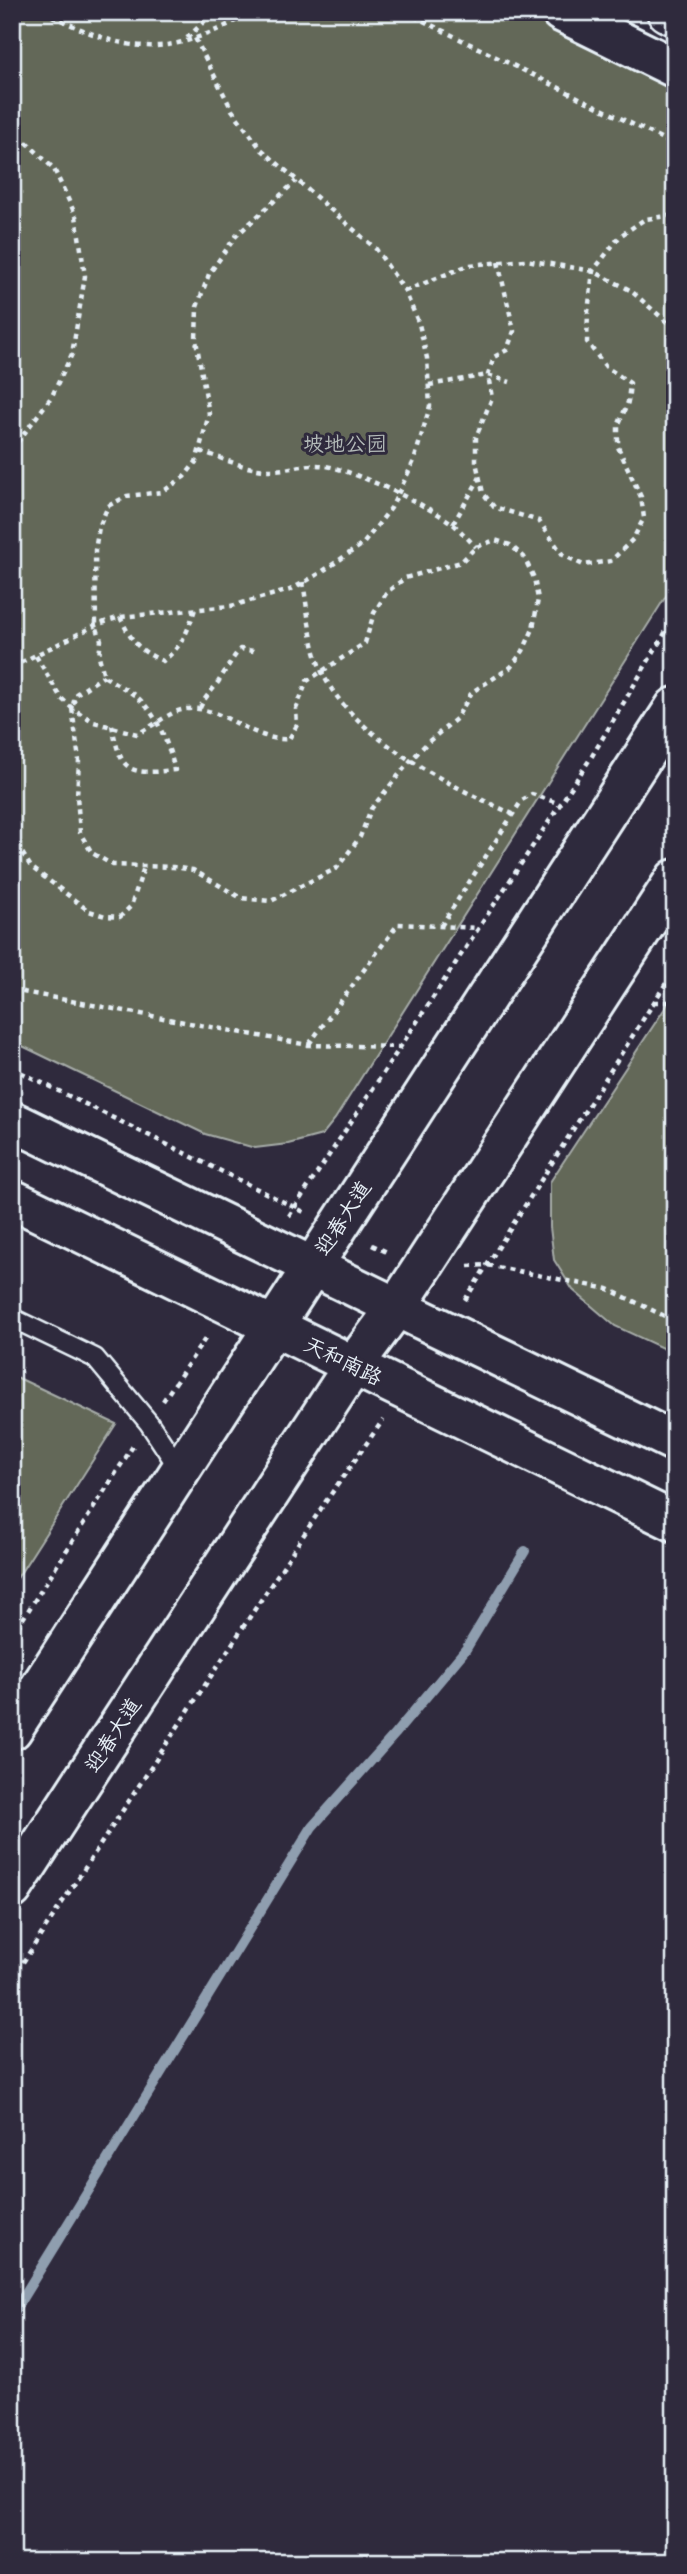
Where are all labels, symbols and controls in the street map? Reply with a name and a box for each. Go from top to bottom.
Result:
park label: 坡地公园 [303,430,387,457]
street label: 迎春大道 [308,1175,377,1260]
street label: 天和南路 [300,1330,387,1391]
street label: 迎春大道 [78,1692,147,1777]

